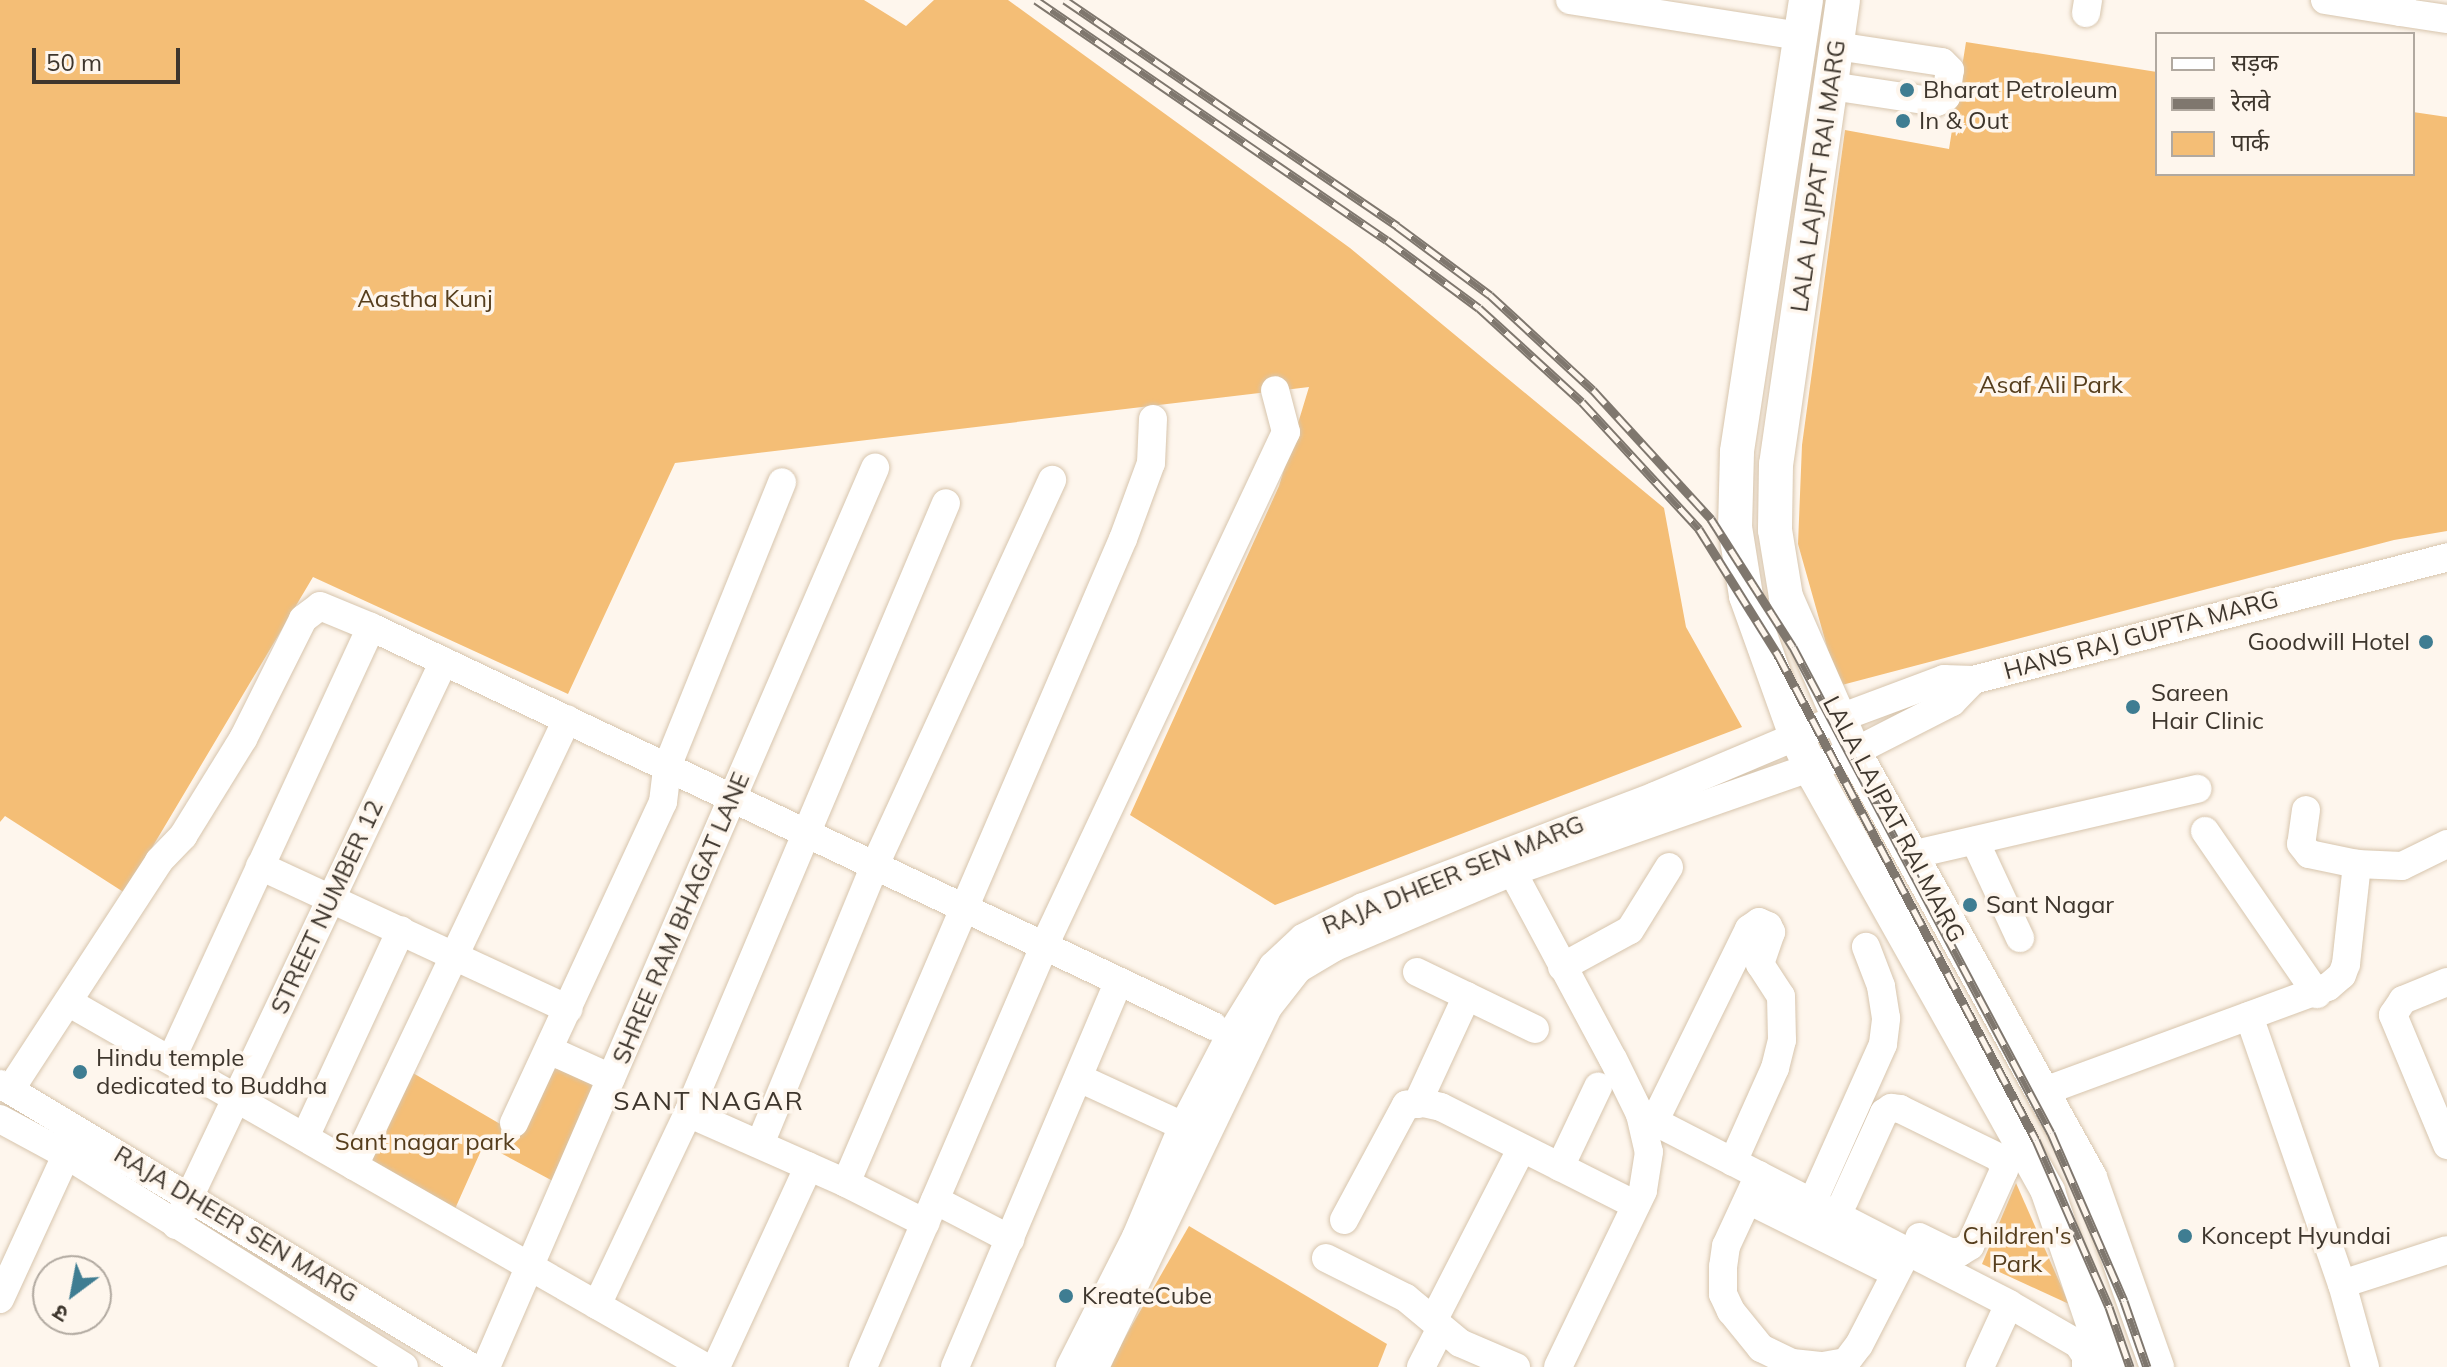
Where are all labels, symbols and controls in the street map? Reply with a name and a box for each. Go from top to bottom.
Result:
scale bar [36,32,184,82]
legend [2155,32,2415,176]
street label: LALA LAJPAT RAI MARG [1785,38,1851,314]
text: 50 m [46,47,102,77]
text: सड़क [2231,47,2279,77]
place label: Bharat Petroleum [1923,76,2118,104]
marker: Bharat Petroleum [1898,81,1916,99]
text: रेलवे [2231,87,2270,117]
place label: In & Out [1919,107,2009,135]
marker: In & Out [1894,112,1912,130]
text: पार्क [2231,127,2269,157]
park label: Aastha Kunj [357,285,493,313]
park label: Asaf Ali Park [1979,371,2123,399]
street label: HANS RAJ GUPTA MARG [2001,584,2281,686]
place label: Goodwill Hotel [2247,628,2410,656]
marker: Goodwill Hotel [2417,633,2435,651]
place label: Sareen Hair Clinic [2151,679,2264,735]
street label: LALA LAJPAT RAI MARG [1817,691,1971,947]
marker: Sareen Hair Clinic [2122,696,2144,718]
street label: SHREE RAM BHAGAT LANE [606,768,756,1068]
street label: STREET NUMBER 12 [265,796,389,1018]
street label: RAJA DHEER SEN MARG [1318,809,1588,941]
place label: Sant Nagar [1986,891,2114,919]
marker: Sant Nagar [1961,896,1979,914]
place label: Hindu temple dedicated to Buddha [96,1044,327,1100]
marker: Hindu temple dedicated to Buddha [71,1063,89,1081]
district label: SANT NAGAR [613,1085,805,1117]
park label: Sant nagar park [335,1128,515,1156]
street label: RAJA DHEER SEN MARG [109,1140,363,1308]
park label: Children's Park [1962,1222,2072,1278]
place label: Koncept Hyundai [2201,1222,2391,1250]
marker: Koncept Hyundai [2176,1227,2194,1245]
north arrow [32,1255,112,1335]
place label: KreateCube [1082,1282,1212,1310]
marker: KreateCube [1057,1287,1075,1305]
text: उ [47,1298,73,1329]

